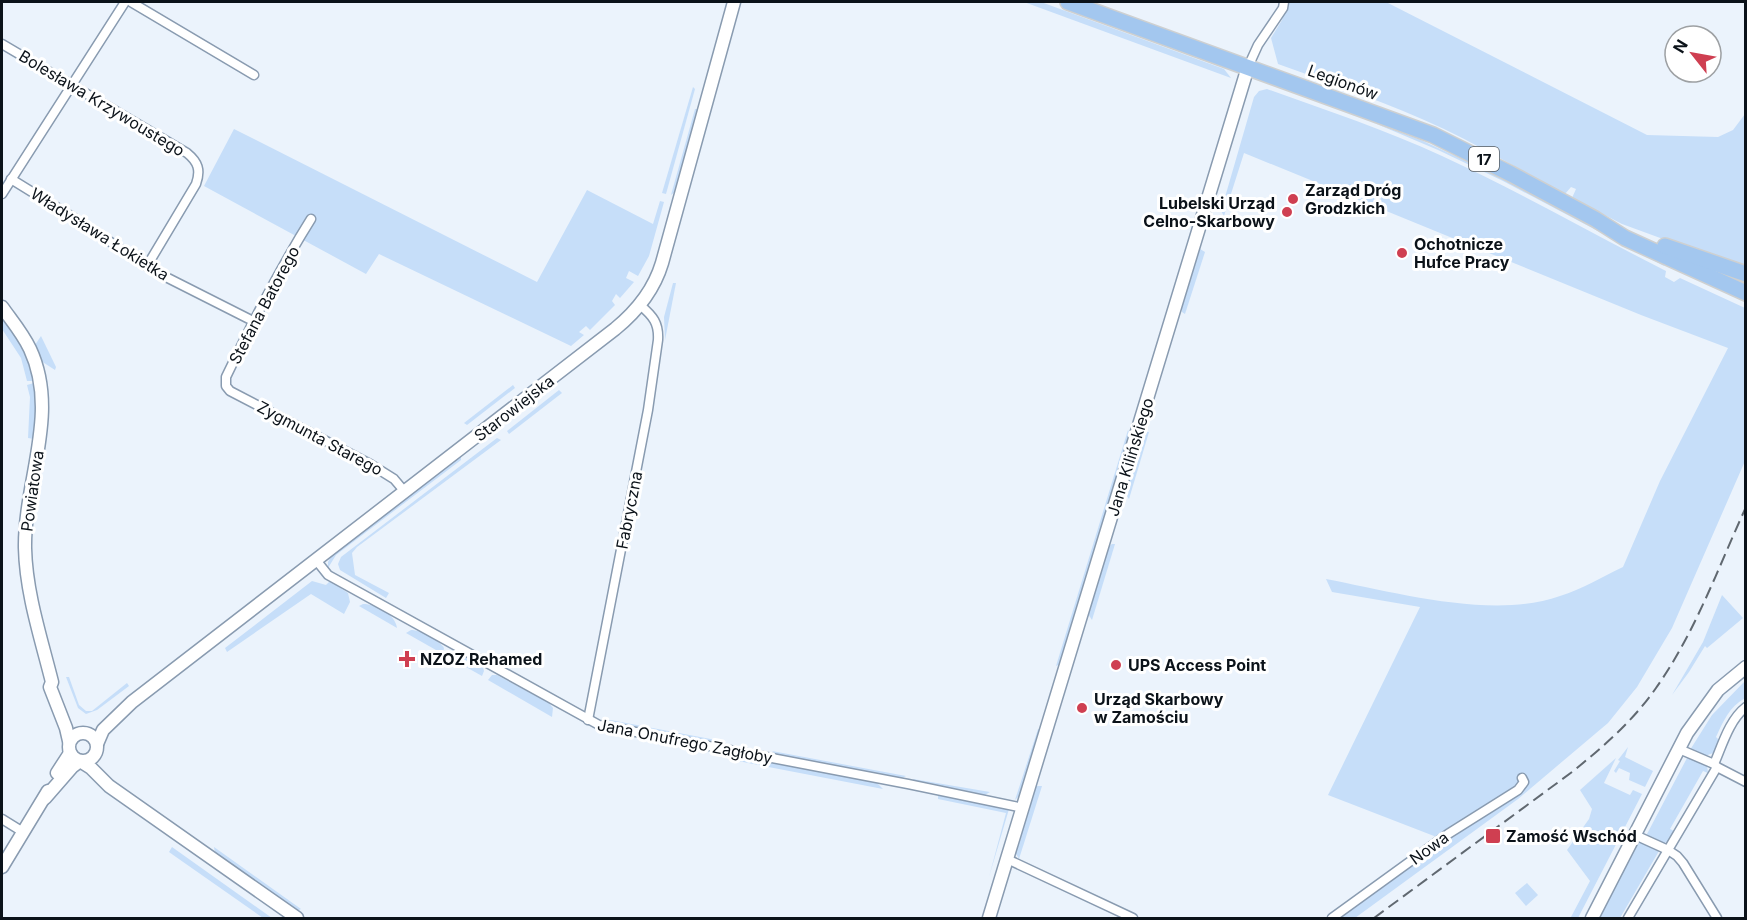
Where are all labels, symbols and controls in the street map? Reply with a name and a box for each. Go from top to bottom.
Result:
north arrow [1663,24,1723,84]
text: N [1668,36,1692,57]
street label: Bolesława Krzywoustego [15,46,189,160]
street label: Legionów [1305,60,1381,104]
road number: 17 [1469,147,1499,171]
place label: Zarząd Dróg Grodzkich [1305,180,1401,218]
street label: Władysława Łokietka [27,183,173,285]
marker: Zarząd Dróg Grodzkich [1286,192,1300,206]
place label: Lubelski Urząd Celno-Skarbowy [1143,193,1275,231]
marker: Lubelski Urząd Celno-Skarbowy [1280,205,1294,219]
place label: Ochotnicze Hufce Pracy [1414,234,1510,272]
street label: Stefana Batorego [224,243,304,367]
marker: Ochotnicze Hufce Pracy [1395,246,1409,260]
street label: Starowiejska [470,371,558,445]
street label: Jana Kilińskiego [1102,395,1158,519]
street label: Zygmunta Starego [254,396,386,480]
street label: Powiatowa [16,449,48,533]
street label: Fabryczna [612,469,646,551]
place label: NZOZ Rehamed [420,649,542,669]
marker: NZOZ Rehamed [398,650,416,668]
place label: UPS Access Point [1128,655,1266,675]
marker: UPS Access Point [1109,658,1123,672]
place label: Urząd Skarbowy w Zamościu [1094,689,1224,727]
marker: Urząd Skarbowy w Zamościu [1075,701,1089,715]
street label: Jana Onufrego Zagłoby [596,714,774,768]
place label: Zamość Wschód [1506,826,1637,846]
street label: Nowa [1406,827,1452,869]
marker: Zamość Wschód [1484,827,1502,845]

